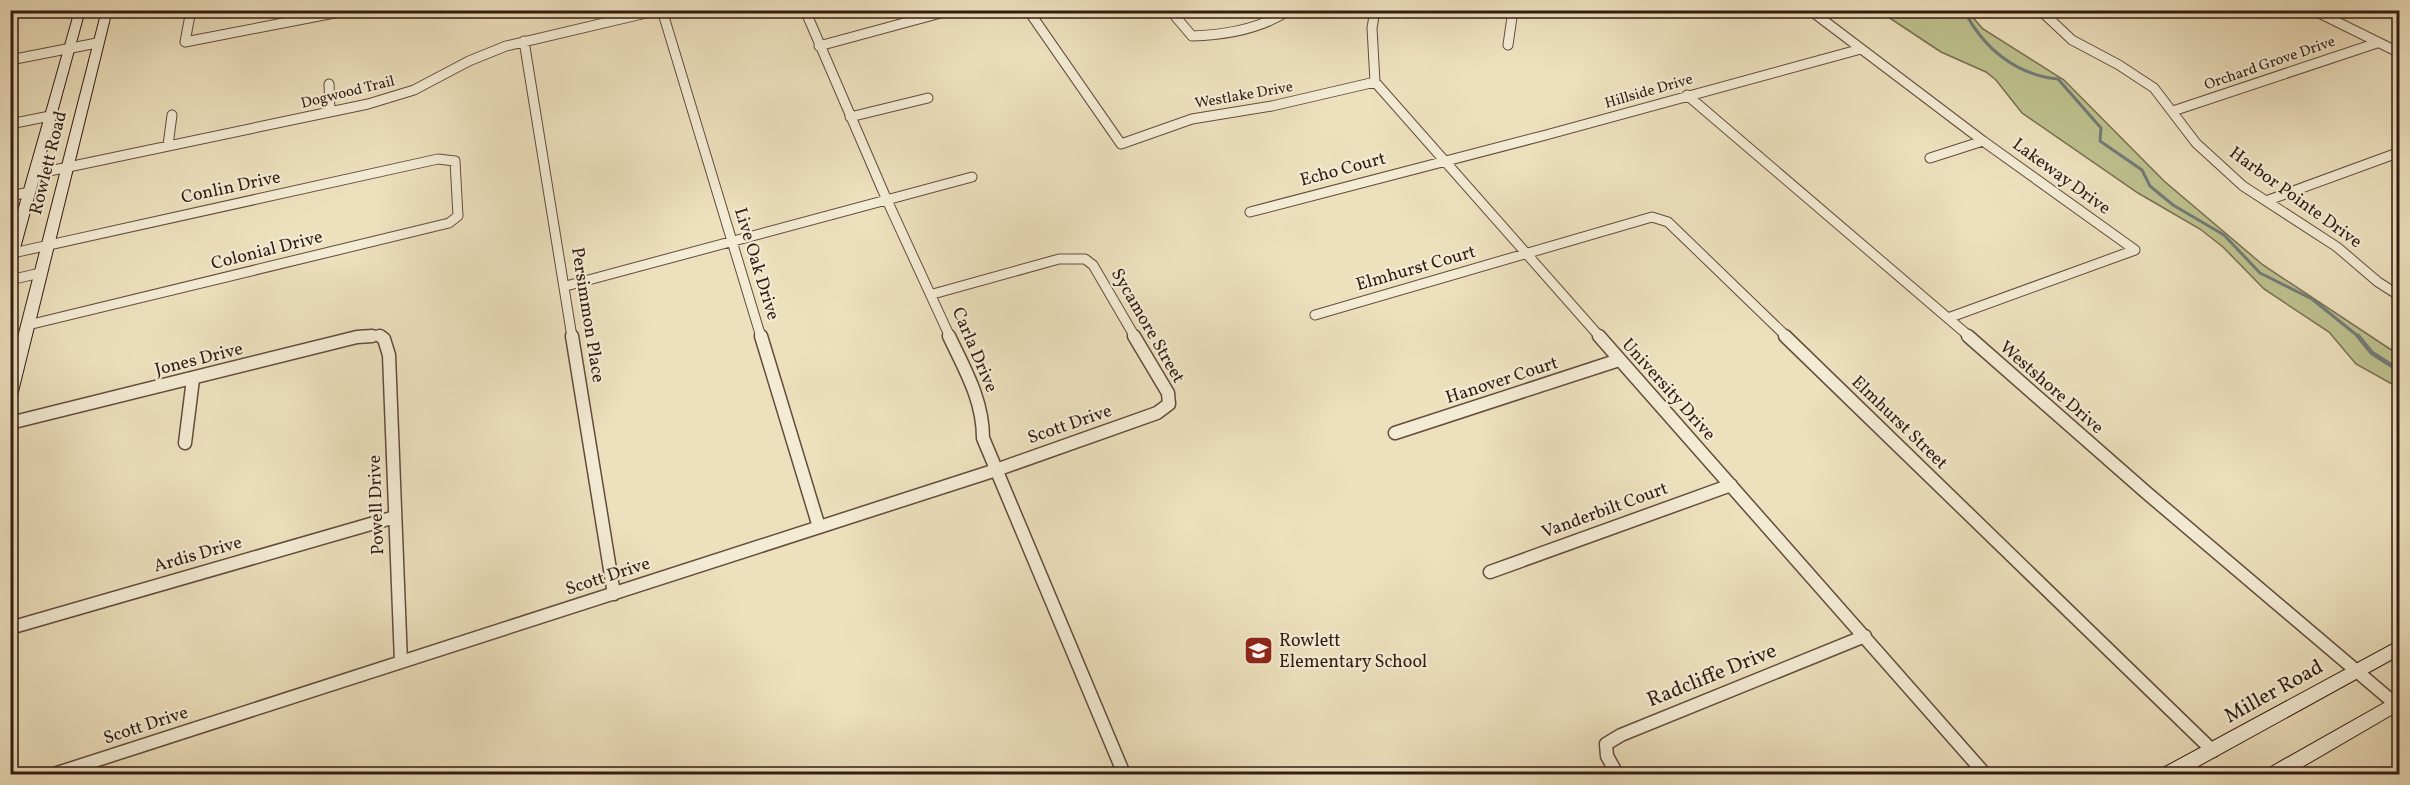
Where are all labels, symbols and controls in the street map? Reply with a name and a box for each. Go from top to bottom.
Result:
street label: Orchard Grove Drive [2202,32,2338,96]
street label: Hillside Drive [1602,69,1696,115]
street label: Dogwood Trail [299,71,397,115]
street label: Westlake Drive [1193,77,1295,115]
street label: Rowlett Road [24,109,74,217]
street label: Lakeway Drive [2007,133,2115,221]
street label: Harbor Pointe Drive [2223,141,2367,255]
street label: Echo Court [1297,147,1389,193]
street label: Conlin Drive [179,165,283,211]
street label: Live Oak Drive [727,205,785,323]
street label: Colonial Drive [209,225,325,277]
street label: Elmhurst Court [1353,240,1479,298]
street label: Persimmon Place [564,246,610,384]
street label: Sycamore Street [1104,264,1190,388]
street label: Carla Drive [945,304,1003,396]
street label: University Drive [1615,333,1721,447]
street label: Westshore Drive [1993,336,2109,440]
street label: Jones Drive [152,337,246,383]
street label: Hanover Court [1443,351,1561,411]
street label: Elmhurst Street [1845,370,1953,476]
street label: Scott Drive [1025,399,1115,451]
street label: Powell Drive [363,455,391,555]
street label: Vanderbilt Court [1538,477,1672,545]
street label: Ardis Drive [151,530,245,580]
street label: Scott Drive [562,552,654,602]
place label: Rowlett Elementary School [1279,629,1427,675]
school or university icon: Rowlett Elementary School [1242,635,1274,667]
street label: Radcliffe Drive [1643,637,1781,715]
street label: Miller Road [2219,653,2329,731]
street label: Scott Drive [100,701,192,751]

